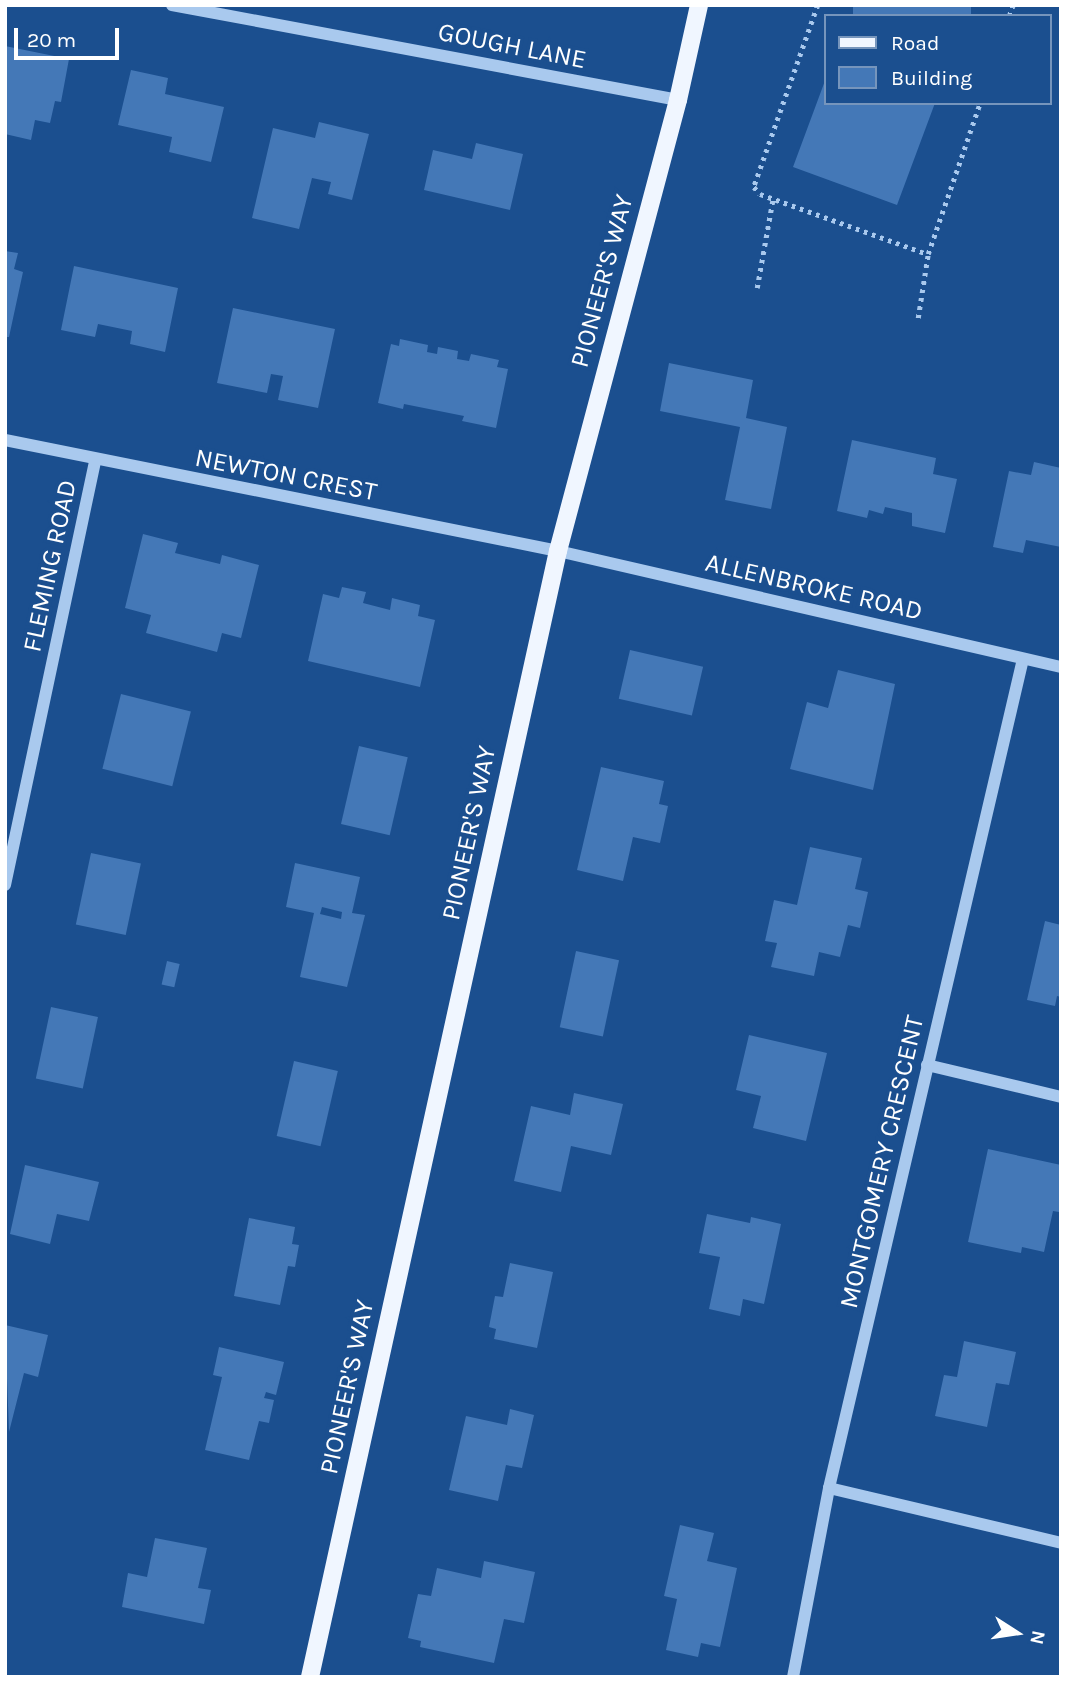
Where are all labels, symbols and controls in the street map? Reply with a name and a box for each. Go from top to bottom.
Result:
scale bar [18,14,122,58]
legend [824,14,1052,105]
street label: GOUGH LANE [435,16,589,76]
text: 20 m [27,28,76,52]
text: Road [891,31,939,55]
text: Building [891,66,972,90]
street label: PIONEER'S WAY [564,191,640,371]
street label: NEWTON CREST [192,442,380,508]
street label: FLEMING ROAD [17,477,83,655]
street label: ALLENBROKE ROAD [702,547,926,627]
street label: PIONEER'S WAY [435,743,503,923]
street label: MONTGOMERY CRESCENT [833,1012,931,1312]
street label: PIONEER'S WAY [313,1297,381,1477]
north arrow [982,1598,1052,1668]
text: N [1025,1628,1050,1646]

